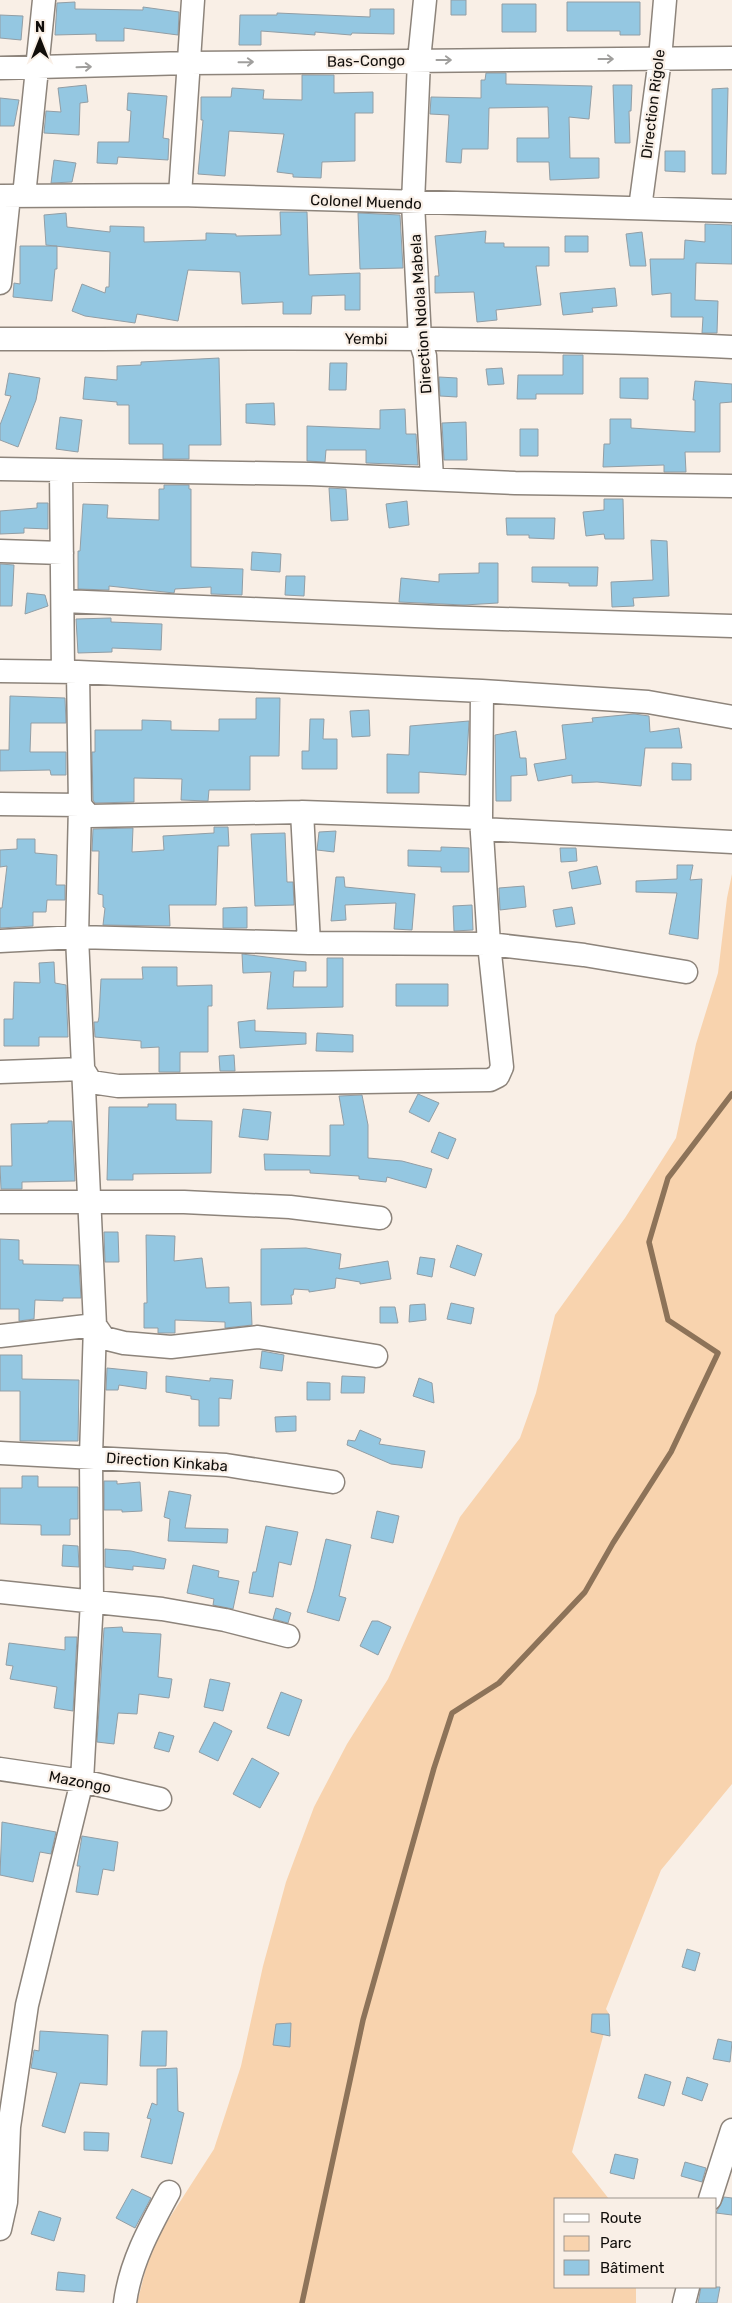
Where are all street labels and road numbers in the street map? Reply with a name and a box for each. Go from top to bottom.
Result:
street label: Direction Rigole [637,48,669,160]
street label: Bas-Congo [327,51,405,71]
street label: Colonel Muendo [310,191,422,213]
street label: Direction Ndola Mabela [406,234,436,394]
street label: Yembi [344,330,388,348]
street label: Direction Kinkaba [106,1449,228,1475]
street label: Mazongo [47,1767,113,1797]

